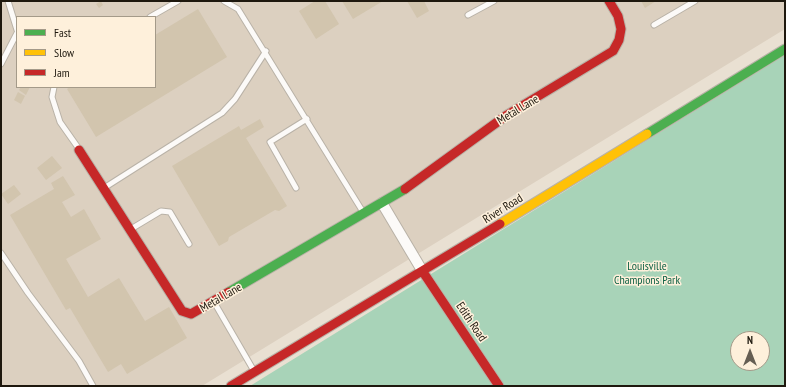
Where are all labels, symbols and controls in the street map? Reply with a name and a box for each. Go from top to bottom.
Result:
legend [16,16,156,88]
text: Fast [54,25,71,40]
text: Slow [54,45,74,60]
text: Jam [54,65,70,80]
street label: Metal Lane [495,92,541,128]
street label: River Road [480,191,526,227]
park label: Louisville Champions Park [614,260,680,288]
street label: Metal Lane [198,280,244,316]
street label: Edith Road [453,300,489,344]
north arrow [730,331,770,371]
text: N [747,333,753,347]

